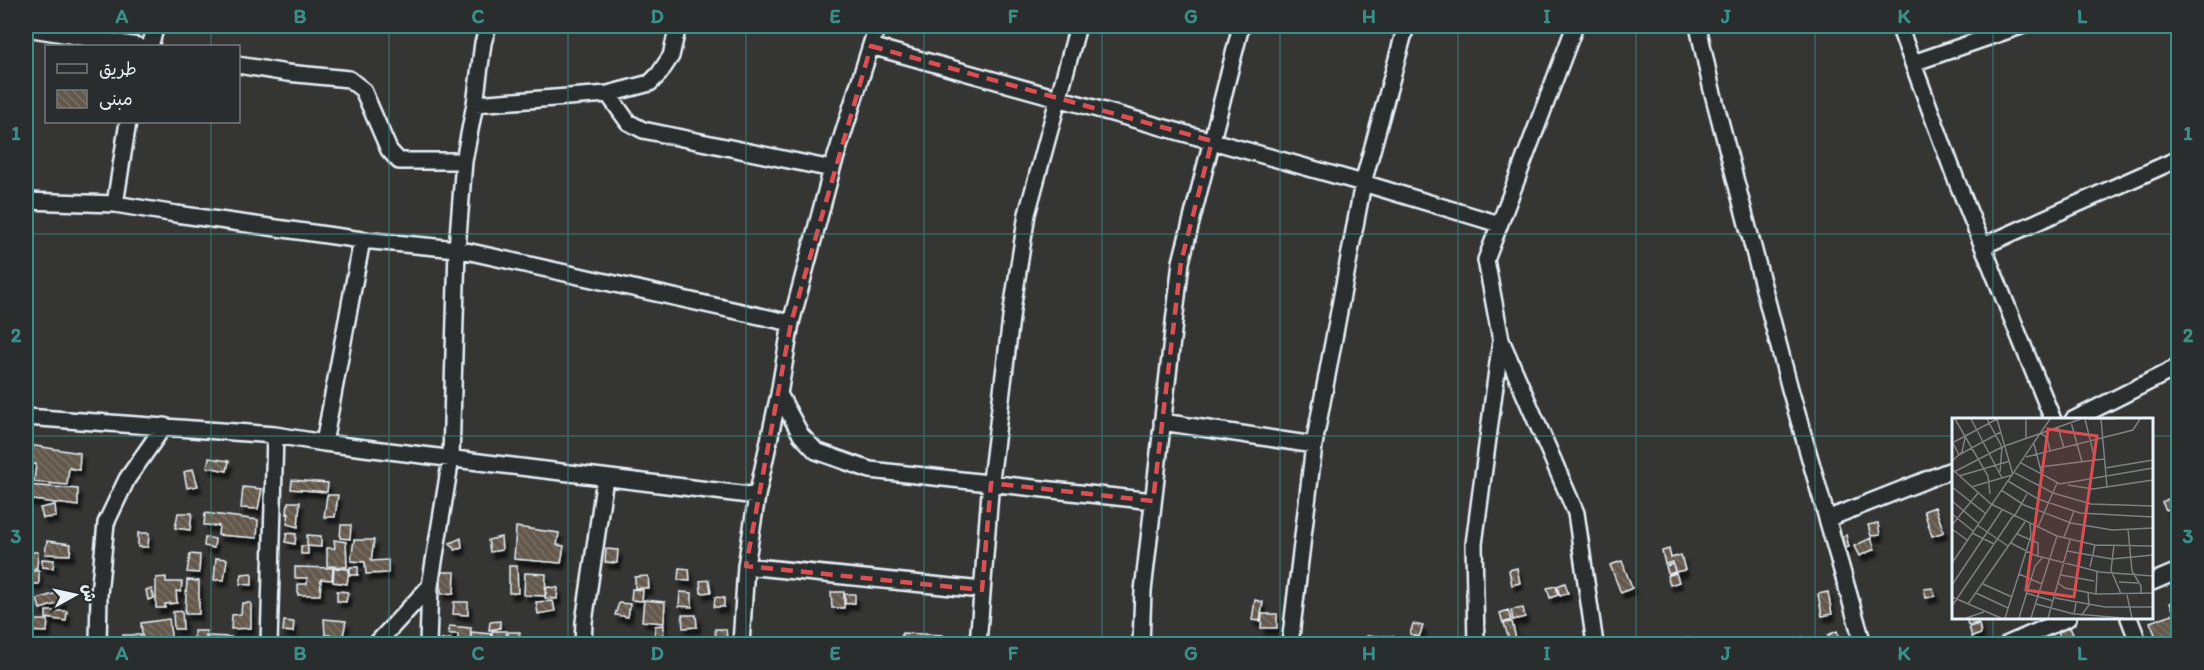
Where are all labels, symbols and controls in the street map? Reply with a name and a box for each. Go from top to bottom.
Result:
text: A [115,4,129,28]
text: B [294,4,307,28]
text: C [472,4,485,28]
text: D [650,4,664,28]
text: E [829,4,841,28]
text: F [1008,4,1019,28]
text: G [1184,4,1198,28]
text: H [1362,4,1376,28]
text: I [1543,4,1551,28]
text: J [1720,4,1731,28]
text: K [1898,4,1912,28]
text: L [2077,4,2088,28]
legend [45,45,240,123]
text: طريق [99,58,137,80]
text: مبنى [99,88,133,110]
text: 1 [11,121,21,145]
text: 1 [2183,121,2193,145]
text: 2 [11,323,22,347]
text: 2 [2183,323,2194,347]
inset map [1952,418,2153,619]
text: 3 [11,524,22,548]
text: 3 [2183,524,2194,548]
north arrow [45,565,105,625]
text: ش [79,583,100,603]
text: A [115,641,129,665]
text: B [294,641,307,665]
text: C [472,641,485,665]
text: D [650,641,664,665]
text: E [829,641,841,665]
text: F [1008,641,1019,665]
text: G [1184,641,1198,665]
text: H [1362,641,1376,665]
text: I [1543,641,1551,665]
text: J [1720,641,1731,665]
text: K [1898,641,1912,665]
text: L [2077,641,2088,665]

